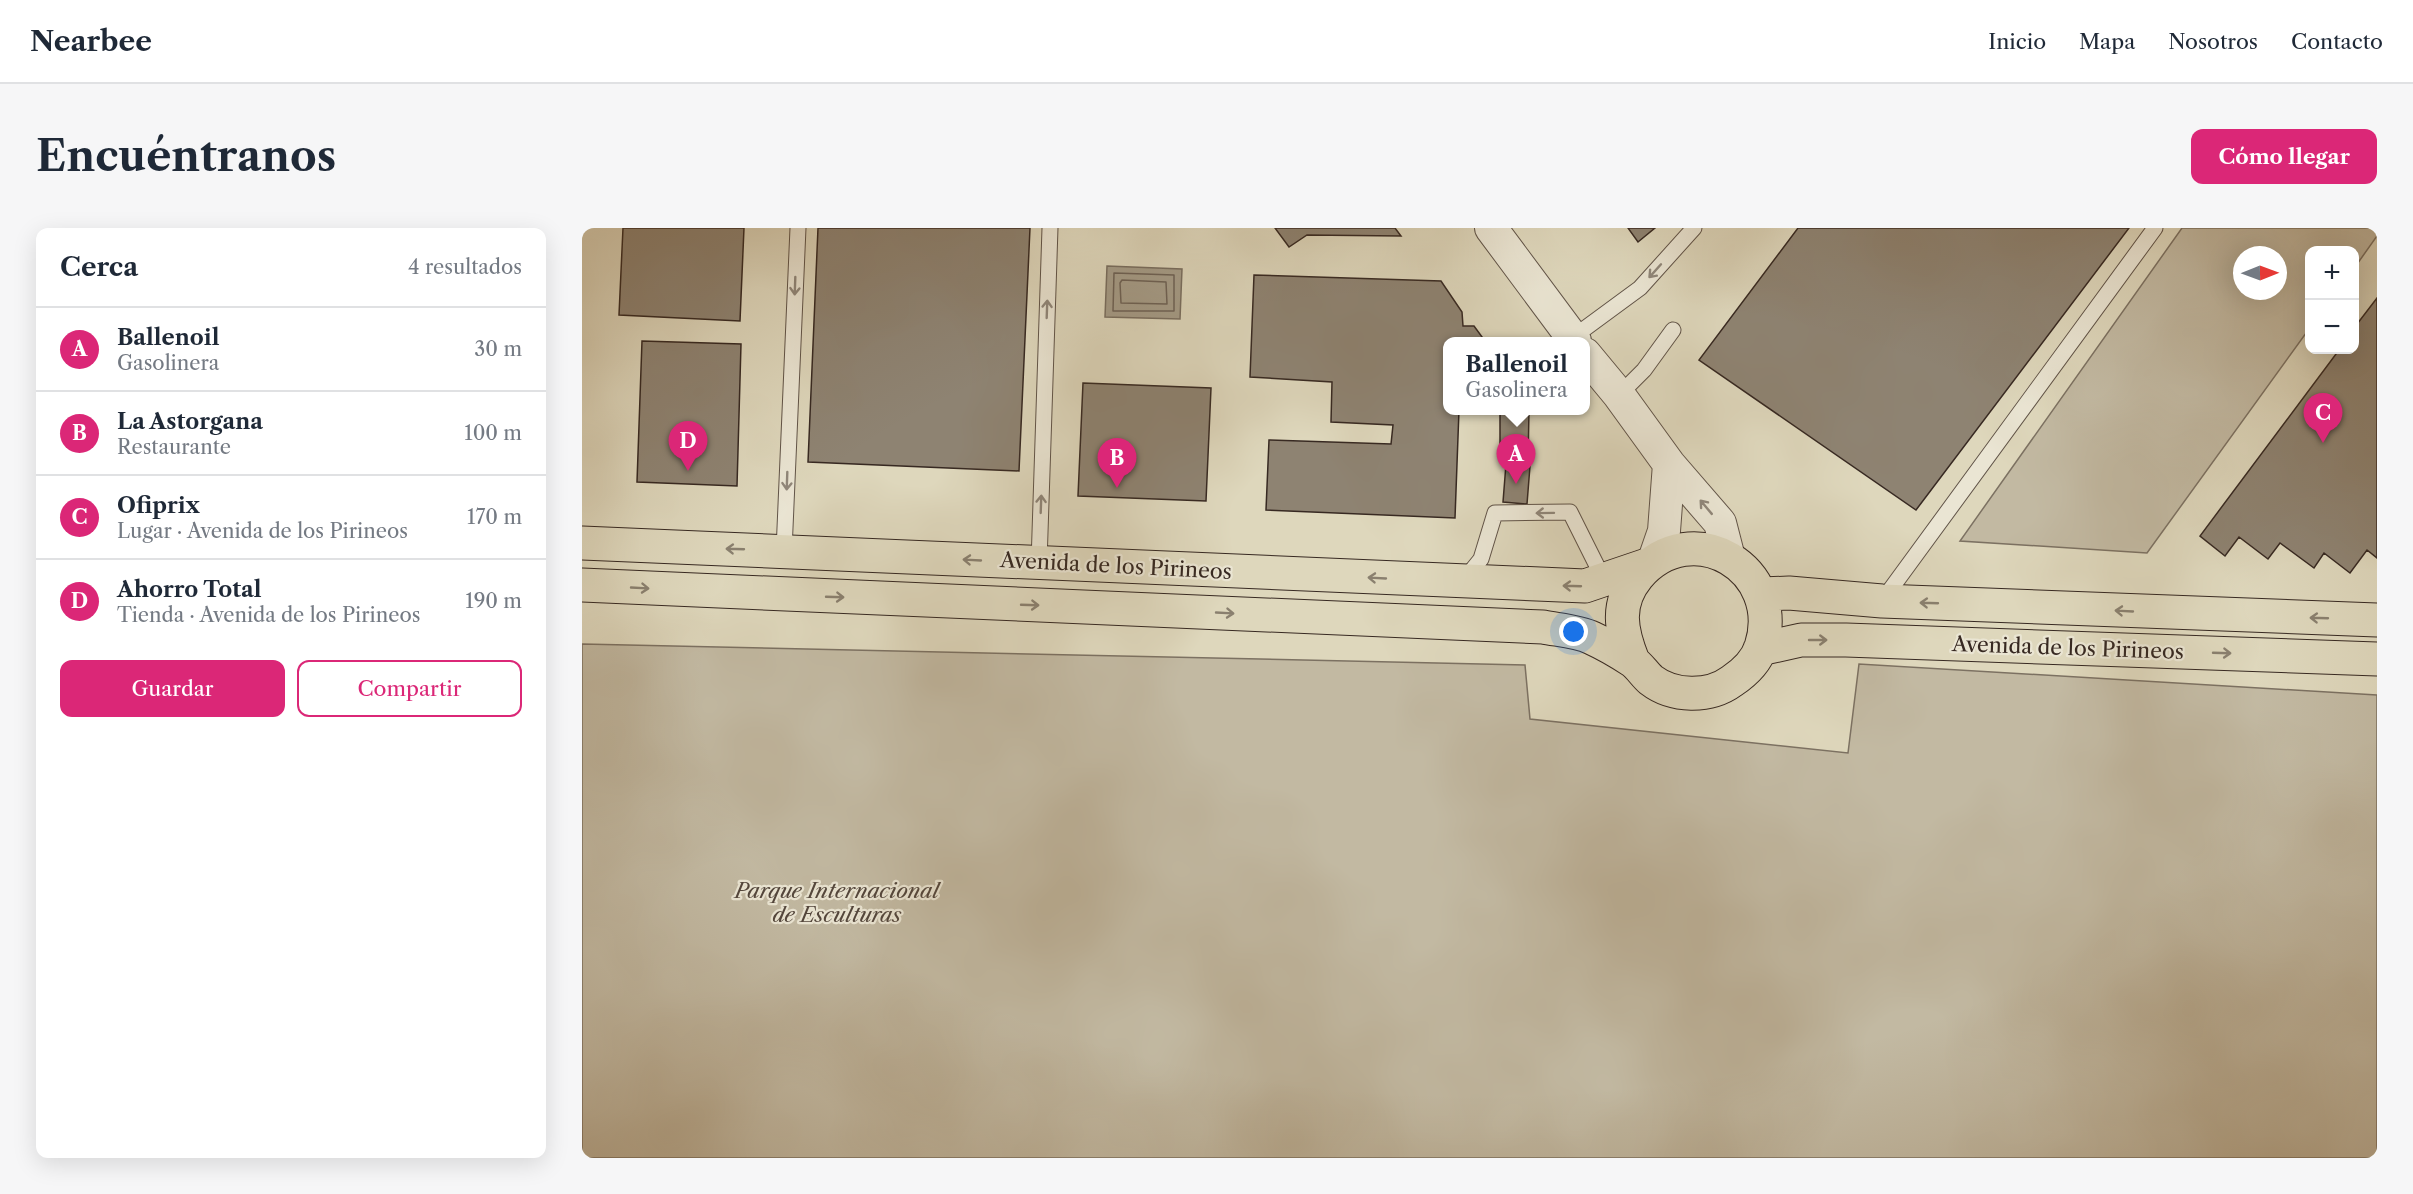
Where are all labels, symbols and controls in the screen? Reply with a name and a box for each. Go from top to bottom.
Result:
text: Nearbee [30,24,152,58]
text: Inicio [1988,29,2046,54]
text: Mapa [2079,29,2135,54]
text: Nosotros [2168,29,2258,54]
text: Contacto [2291,29,2383,54]
button: Cómo llegar [2191,129,2377,184]
text: Encuéntranos [36,130,336,182]
north arrow [2233,246,2287,300]
map controls [2305,246,2359,354]
button: + [2305,246,2359,300]
text: Cerca [60,251,138,283]
text: 4 resultados [408,255,522,279]
one-way arrow [1648,264,1662,279]
one-way arrow [790,276,801,296]
one-way arrow [1042,300,1053,320]
button: − [2305,300,2359,354]
text: Ballenoil [117,324,219,351]
text: A [72,337,87,361]
text: 30 m [474,337,522,361]
popup [1443,337,1590,415]
text: Gasolinera [117,351,219,375]
text: Ballenoil [1465,351,1568,378]
text: Gasolinera [1465,378,1568,402]
pin: C [2304,394,2342,443]
text: La Astorgana [117,408,263,435]
text: B [72,421,87,445]
text: 100 m [464,421,522,445]
pin: D [668,422,708,471]
pin: A [1496,434,1536,484]
text: Restaurante [117,435,231,459]
pin: B [1098,438,1136,488]
one-way arrow [782,471,793,491]
text: Ofiprix [117,492,200,519]
one-way arrow [1035,495,1046,515]
one-way arrow [1699,500,1713,515]
text: C [71,505,88,529]
text: 170 m [467,505,522,529]
one-way arrow [1536,507,1556,518]
text: Lugar · Avenida de los Pirineos [117,519,408,543]
one-way arrow [726,544,746,555]
street label: Avenida de los Pirineos [999,547,1233,584]
one-way arrow [963,554,983,565]
one-way arrow [1367,572,1387,583]
text: Ahorro Total [117,576,262,603]
one-way arrow [1562,580,1582,591]
one-way arrow [630,582,650,593]
text: D [71,589,88,613]
text: 190 m [465,589,522,613]
one-way arrow [825,591,845,602]
one-way arrow [1919,597,1939,608]
one-way arrow [1020,599,1040,610]
text: Tienda · Avenida de los Pirineos [117,603,420,627]
one-way arrow [2114,606,2134,617]
one-way arrow [1214,608,1234,619]
one-way arrow [2309,612,2329,623]
your location [1559,617,1588,646]
street label: Avenida de los Pirineos [1951,631,2184,664]
one-way arrow [1807,634,1827,646]
one-way arrow [2212,647,2232,659]
button: Guardar [60,660,285,717]
button: Compartir [297,660,522,717]
park label: Parque Internacional de Esculturas [733,878,942,927]

